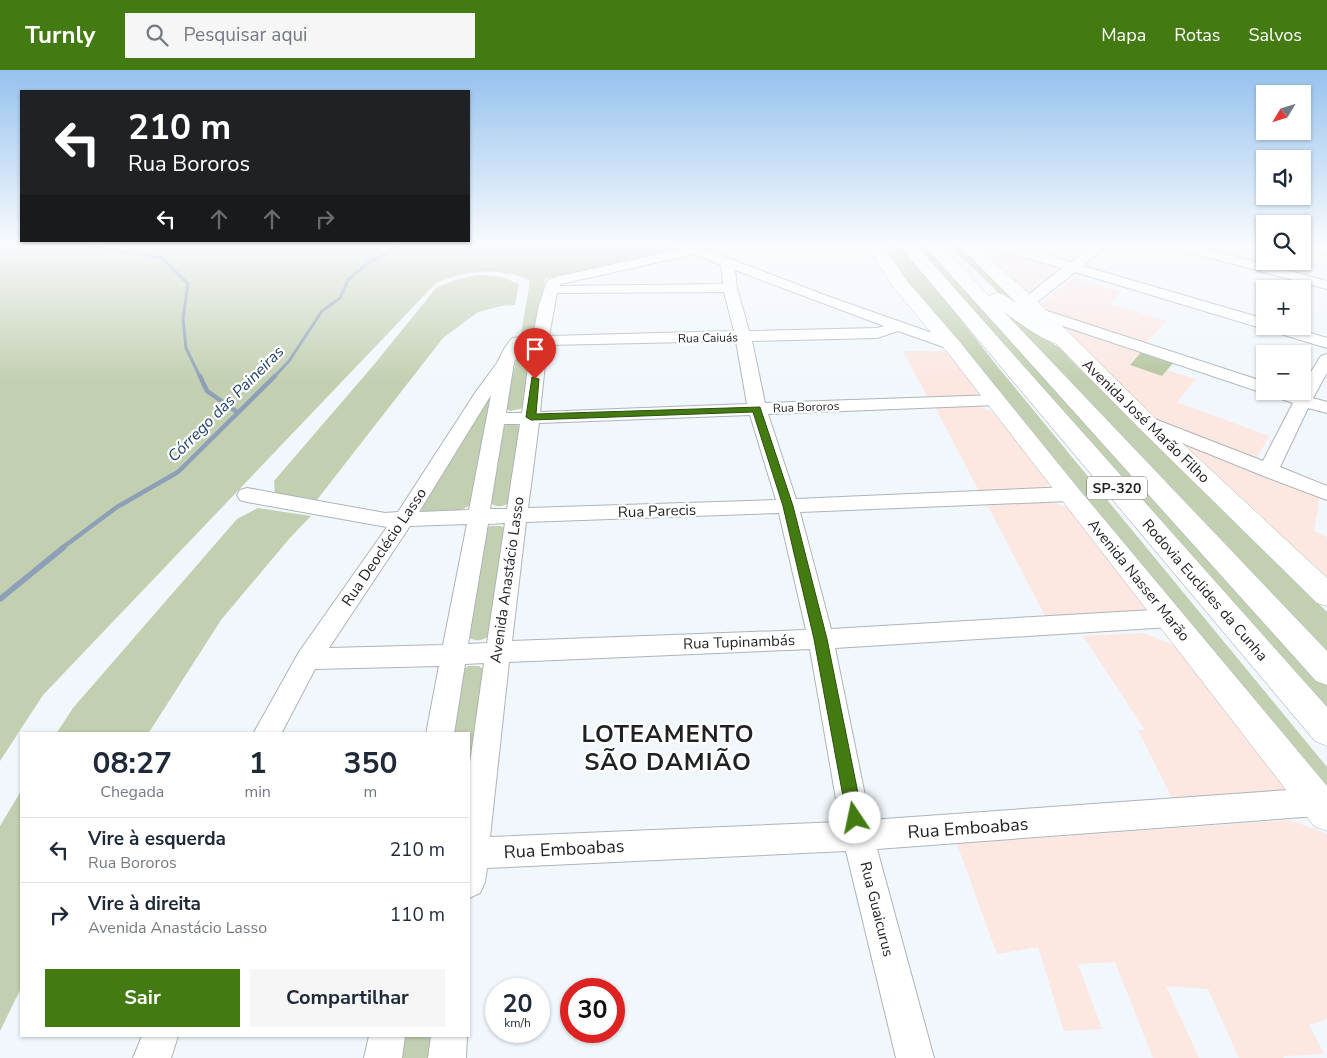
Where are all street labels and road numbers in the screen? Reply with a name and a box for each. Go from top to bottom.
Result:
street label: Rua Caiuás [678,329,738,347]
street label: Avenida José Marão Filho [1078,355,1214,487]
street label: Rua Bororos [772,398,840,416]
road number: SP-320 [1087,476,1147,499]
street label: Rua Deoclécio Lasso [337,484,431,610]
street label: Avenida Anastácio Lasso [485,495,529,665]
street label: Rua Parecis [618,500,696,522]
street label: Avenida Nasser Marão [1083,515,1195,645]
street label: Rodovia Euclides da Cunha [1138,515,1272,665]
street label: Rua Tupinambás [683,630,795,654]
street label: Rua Emboabas [907,812,1029,844]
street label: Rua Emboabas [503,834,625,864]
street label: Rua Guaicurus [856,859,898,959]

